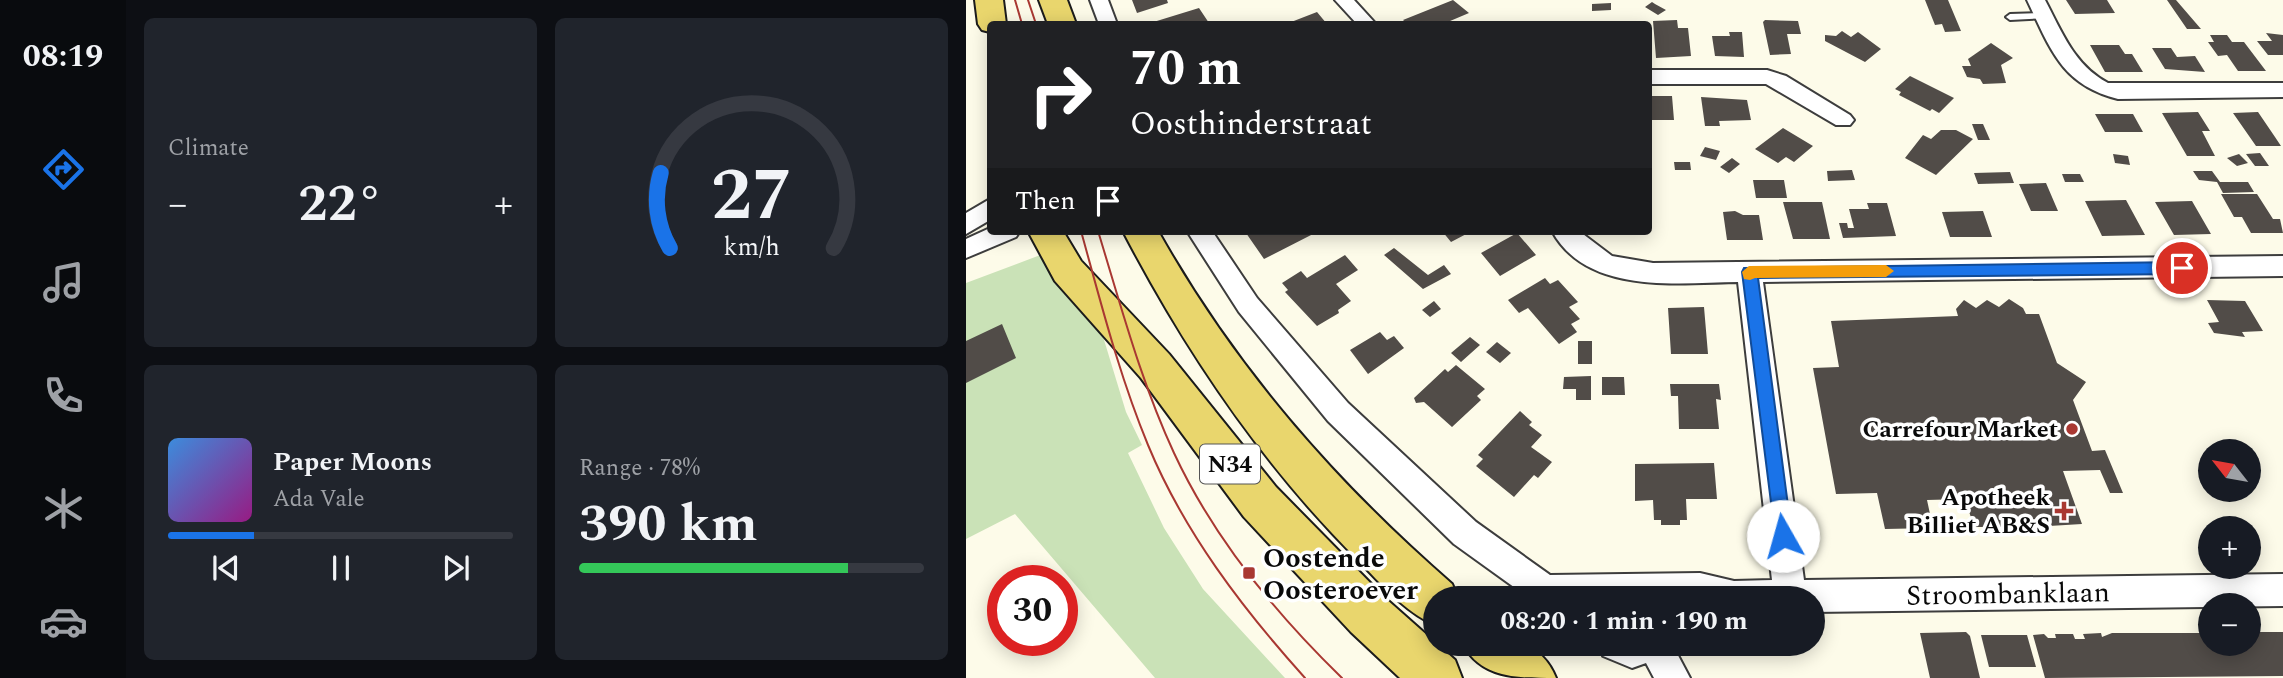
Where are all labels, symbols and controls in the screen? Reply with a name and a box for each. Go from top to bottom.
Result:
text: 08:19 [23,32,103,81]
text: 70 m [1130,32,1241,107]
icon: right [1015,49,1106,140]
text: Oosthinderstraat [1130,100,1372,149]
text: Climate [168,131,249,166]
text: 27 [711,142,792,253]
icon: directions [39,145,88,194]
text: 22° [298,165,383,244]
text: − [168,176,187,234]
text: + [494,176,513,234]
text: Then [1015,181,1075,221]
icon: arrive [1089,182,1127,220]
text: km/h [723,229,780,267]
pin [2152,238,2212,298]
icon: arrive [2163,249,2201,287]
icon: music [39,258,88,307]
icon: phone [39,371,88,420]
place label: Carrefour Market [1862,412,2058,448]
marker: Carrefour Market [2064,421,2080,437]
north arrow [2198,439,2261,502]
map controls [2198,439,2261,656]
text: Paper Moons [273,442,432,482]
road number: N34 [1200,445,1260,484]
text: Range · 78% [579,451,700,486]
place label: Apotheek Billiet AB&S [1907,480,2051,544]
text: Ada Vale [273,482,365,517]
icon: climate [39,484,88,533]
text: 390 km [579,485,758,564]
position arrow [1746,499,1820,573]
marker: Apotheek Billiet AB&S [2056,503,2072,519]
button: + [2198,516,2261,579]
place label: Oostende Oosteroever [1263,537,1418,612]
icon: previous [207,549,245,587]
icon: pause [322,549,360,587]
icon: next [437,549,475,587]
speed limit sign: 30 [987,565,1078,656]
marker: Oostende Oosteroever [1241,565,1257,581]
street label: Stroombanklaan [1906,571,2110,618]
button: − [2198,593,2261,656]
icon: car [39,597,88,646]
text: 08:20 · 1 min · 190 m [1500,601,1748,641]

